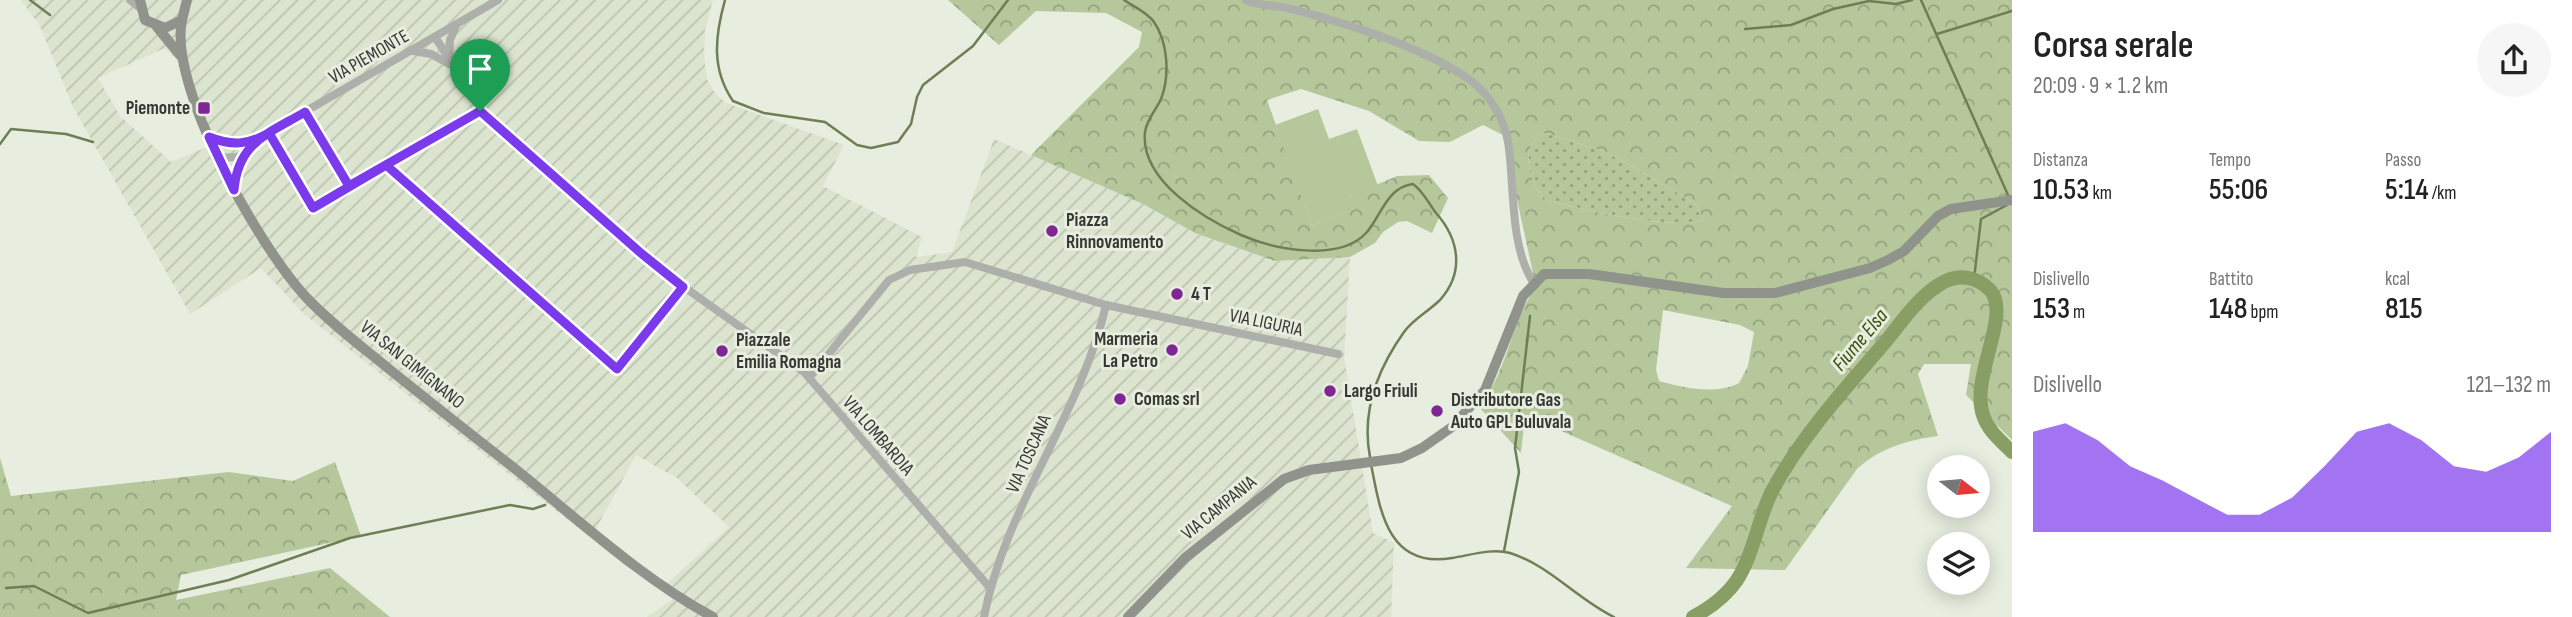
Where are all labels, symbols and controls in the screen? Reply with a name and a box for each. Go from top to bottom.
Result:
text: Corsa serale [2033,23,2194,68]
button: share [2477,23,2551,97]
street label: VIA PIEMONTE [325,25,413,89]
pin [450,39,510,111]
icon: arrive [461,50,499,88]
text: 20:09 · 9 × 1.2 km [2033,72,2168,100]
place label: Piemonte [126,97,190,120]
marker: Piemonte [196,100,212,116]
text: Distanza [2033,149,2088,172]
text: Tempo [2209,149,2251,172]
text: Passo [2385,149,2421,172]
text: 10.53 [2033,172,2089,208]
text: 55:06 [2209,172,2268,208]
text: 5:14 [2385,172,2429,208]
text: km [2089,182,2112,205]
text: /km [2429,182,2456,205]
place label: Piazza Rinnovamento [1066,209,1163,254]
marker: Piazza Rinnovamento [1044,223,1060,239]
text: Dislivello [2033,268,2090,291]
text: Battito [2209,268,2253,291]
text: kcal [2385,268,2410,291]
place label: 4 T [1191,283,1211,306]
marker: 4 T [1169,286,1185,302]
text: 153 [2033,291,2070,327]
text: 148 [2209,291,2248,327]
text: 815 [2385,291,2423,327]
text: m [2070,301,2085,324]
text: bpm [2248,301,2279,324]
water label: Fiume Elsa [1827,303,1893,376]
street label: VIA LIGURIA [1227,304,1305,342]
street label: VIA SAN GIMIGNANO [355,316,469,414]
place label: Marmeria La Petro [1094,328,1158,373]
place label: Piazzale Emilia Romagna [736,329,841,374]
marker: Marmeria La Petro [1164,342,1180,358]
marker: Piazzale Emilia Romagna [714,343,730,359]
text: Dislivello [2033,371,2102,399]
text: 121–132 m [2467,371,2551,399]
place label: Largo Friuli [1344,380,1418,403]
marker: Largo Friuli [1322,383,1338,399]
place label: Comas srl [1134,388,1200,411]
place label: Distributore Gas Auto GPL Buluvala [1450,389,1571,434]
marker: Comas srl [1112,391,1128,407]
street label: VIA LOMBARDIA [837,392,919,481]
marker: Distributore Gas Auto GPL Buluvala [1429,403,1445,419]
street label: VIA TOSCANA [1002,410,1057,497]
north arrow [1927,455,1990,518]
map controls [1927,455,1990,595]
street label: VIA CAMPANIA [1177,470,1262,545]
button: layers [1927,532,1990,595]

